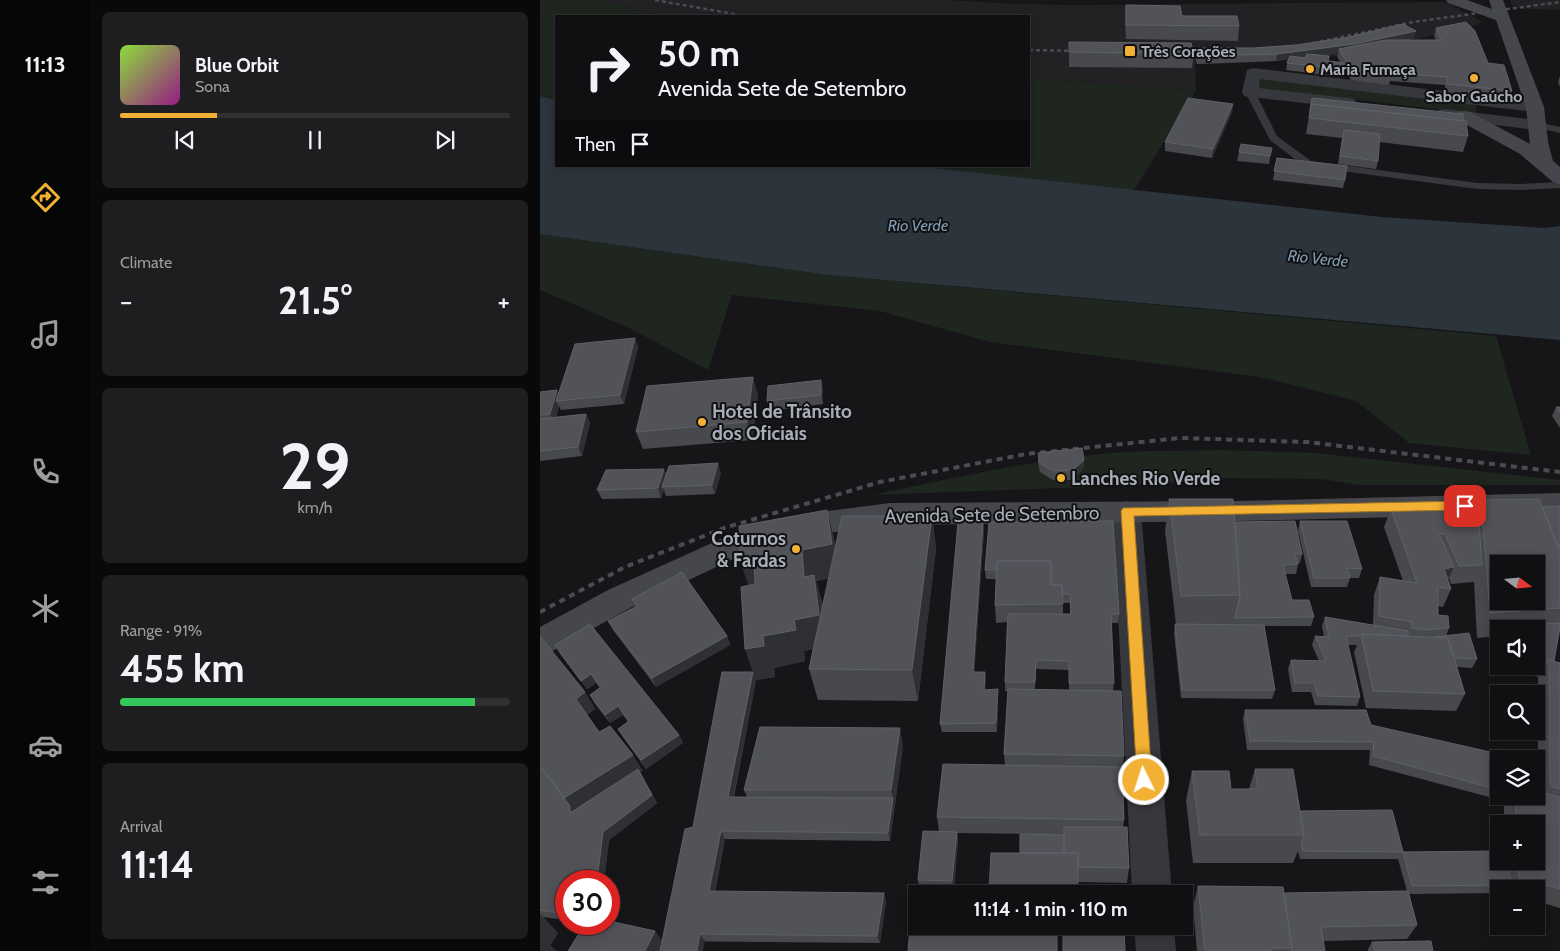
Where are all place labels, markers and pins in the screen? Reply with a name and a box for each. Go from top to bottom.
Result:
place label: Três Corações [1141,42,1236,61]
marker: Três Corações [1123,44,1137,58]
place label: Maria Fumaça [1320,60,1416,79]
marker: Maria Fumaça [1304,63,1316,75]
marker: Sabor Gaúcho [1468,72,1480,84]
place label: Sabor Gaúcho [1426,87,1522,106]
place label: Hotel de Trânsito dos Oficiais [712,400,852,445]
marker: Hotel de Trânsito dos Oficiais [696,416,708,428]
place label: Lanches Rio Verde [1071,467,1221,490]
marker: Lanches Rio Verde [1055,472,1067,484]
pin [1444,485,1486,527]
place label: Coturnos & Fardas [711,527,786,572]
marker: Coturnos & Fardas [790,543,802,555]

